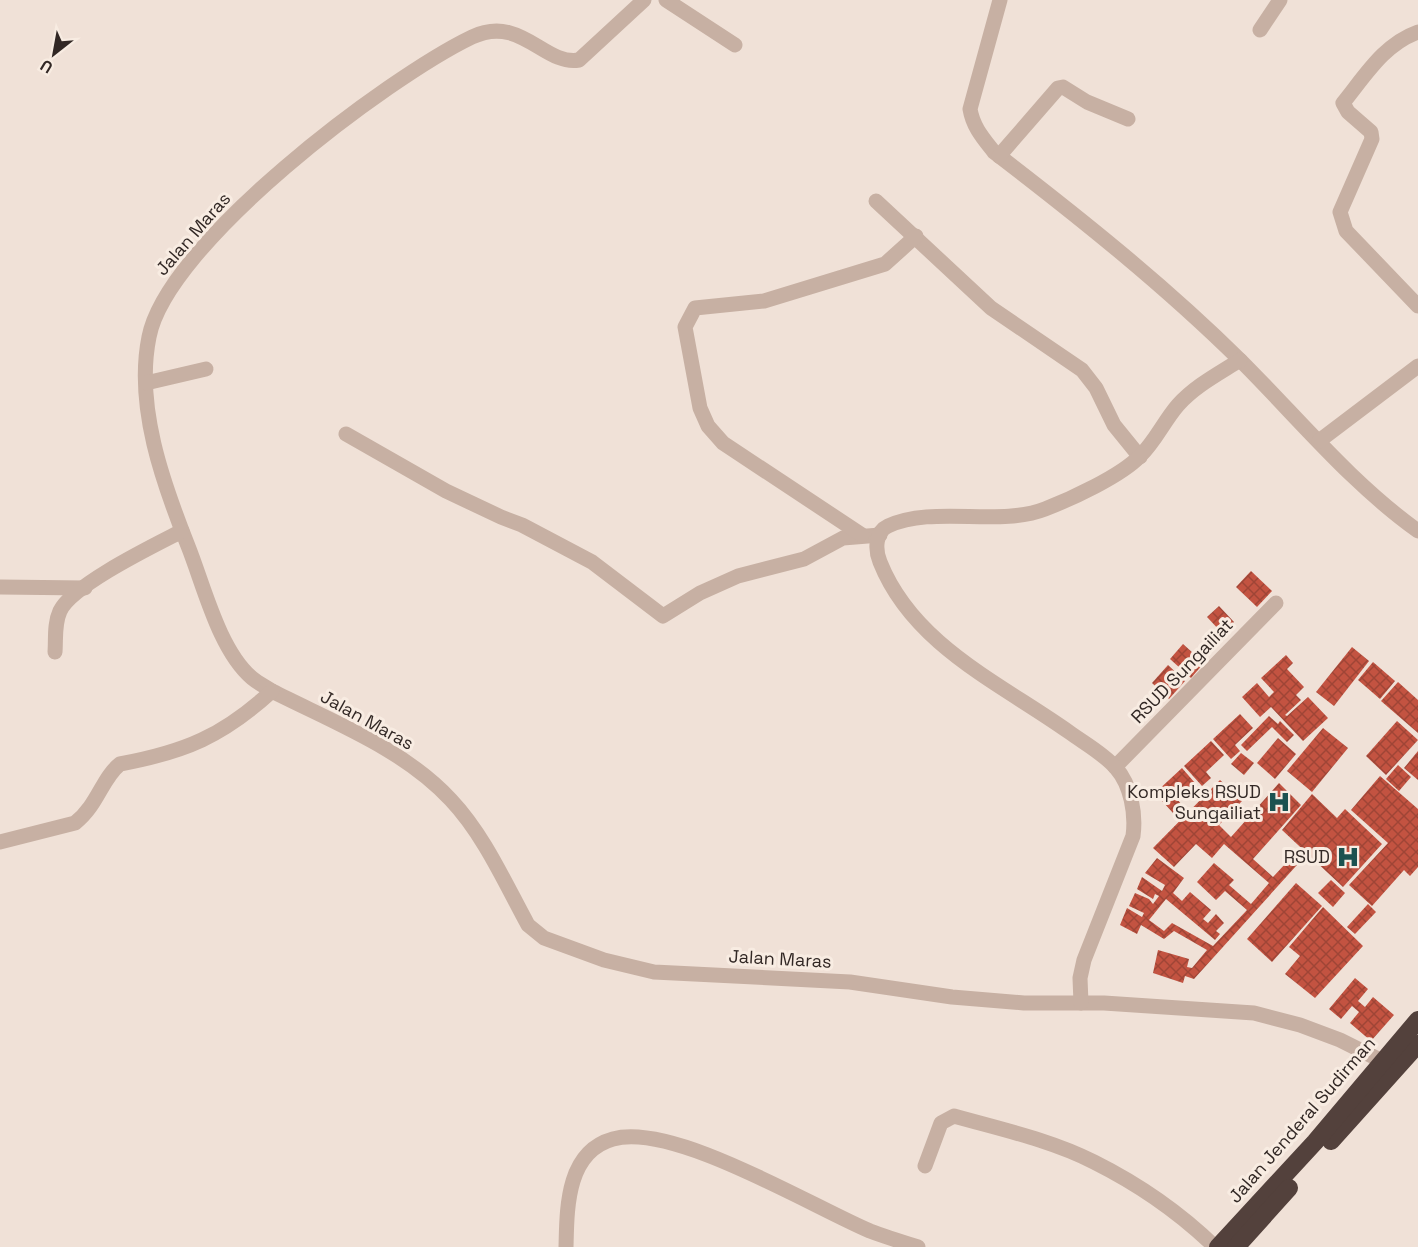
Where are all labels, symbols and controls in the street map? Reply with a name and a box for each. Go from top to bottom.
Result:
north arrow [24,24,84,84]
text: U [37,55,57,78]
street label: Jalan Maras [150,187,235,280]
street label: RSUD Sungailiat [1126,613,1238,728]
street label: Jalan Maras [317,684,418,755]
place label: Kompleks RSUD Sungailiat [1127,780,1261,824]
hospital icon: Kompleks RSUD Sungailiat [1266,789,1292,815]
hospital icon: RSUD [1335,844,1361,870]
place label: RSUD [1284,845,1330,868]
street label: Jalan Maras [728,944,832,973]
street label: Jalan Jenderal Sudirman [1223,1032,1380,1207]

